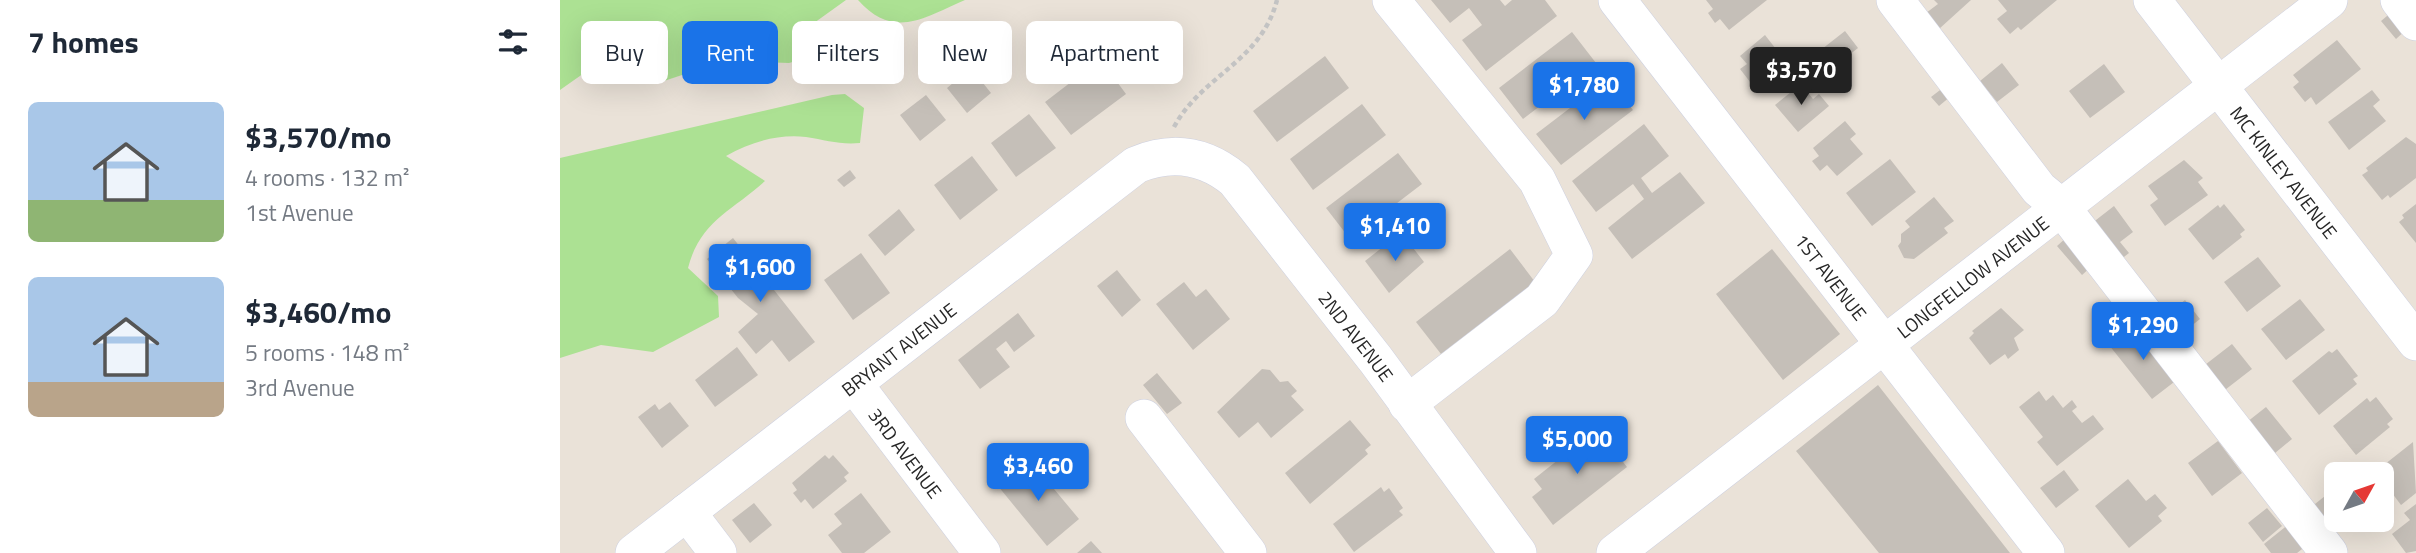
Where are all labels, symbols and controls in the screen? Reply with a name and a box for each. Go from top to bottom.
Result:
text: 7 homes [28,19,139,65]
chip: Buy [581,21,668,84]
chip: Rent [682,21,778,84]
chip: Filters [792,21,904,84]
chip: New [918,21,1012,84]
chip: Apartment [1026,21,1183,84]
icon: filters [494,23,532,61]
pin: $3,570 [1744,48,1858,107]
text: $3,570 [1766,52,1836,87]
pin: $1,780 [1527,62,1641,122]
text: $1,780 [1549,67,1619,102]
street label: MC KINLEY AVENUE [2224,99,2345,244]
text: $3,570/mo [245,114,391,160]
icon: home [84,130,168,214]
text: 4 rooms · 132 m² [245,160,409,195]
text: 1st Avenue [245,195,354,230]
pin: $1,410 [1338,204,1452,263]
text: $1,410 [1360,208,1430,243]
street label: LONGFELLOW AVENUE [1890,208,2055,345]
street label: 1ST AVENUE [1788,227,1875,326]
pin: $1,600 [703,244,817,304]
text: $1,600 [725,249,795,284]
street label: 2ND AVENUE [1312,284,1401,387]
text: $3,460/mo [245,289,391,335]
street label: BRYANT AVENUE [835,295,962,403]
pin: $1,290 [2086,302,2200,362]
icon: home [84,305,168,389]
text: $1,290 [2108,307,2178,342]
text: 5 rooms · 148 m² [245,335,409,370]
text: 3rd Avenue [245,370,355,405]
street label: 3RD AVENUE [862,401,950,504]
pin: $5,000 [1520,416,1634,476]
text: $5,000 [1542,421,1612,456]
pin: $3,460 [981,444,1095,503]
text: $3,460 [1003,448,1073,483]
north arrow [2324,462,2394,532]
map controls [2324,462,2394,532]

